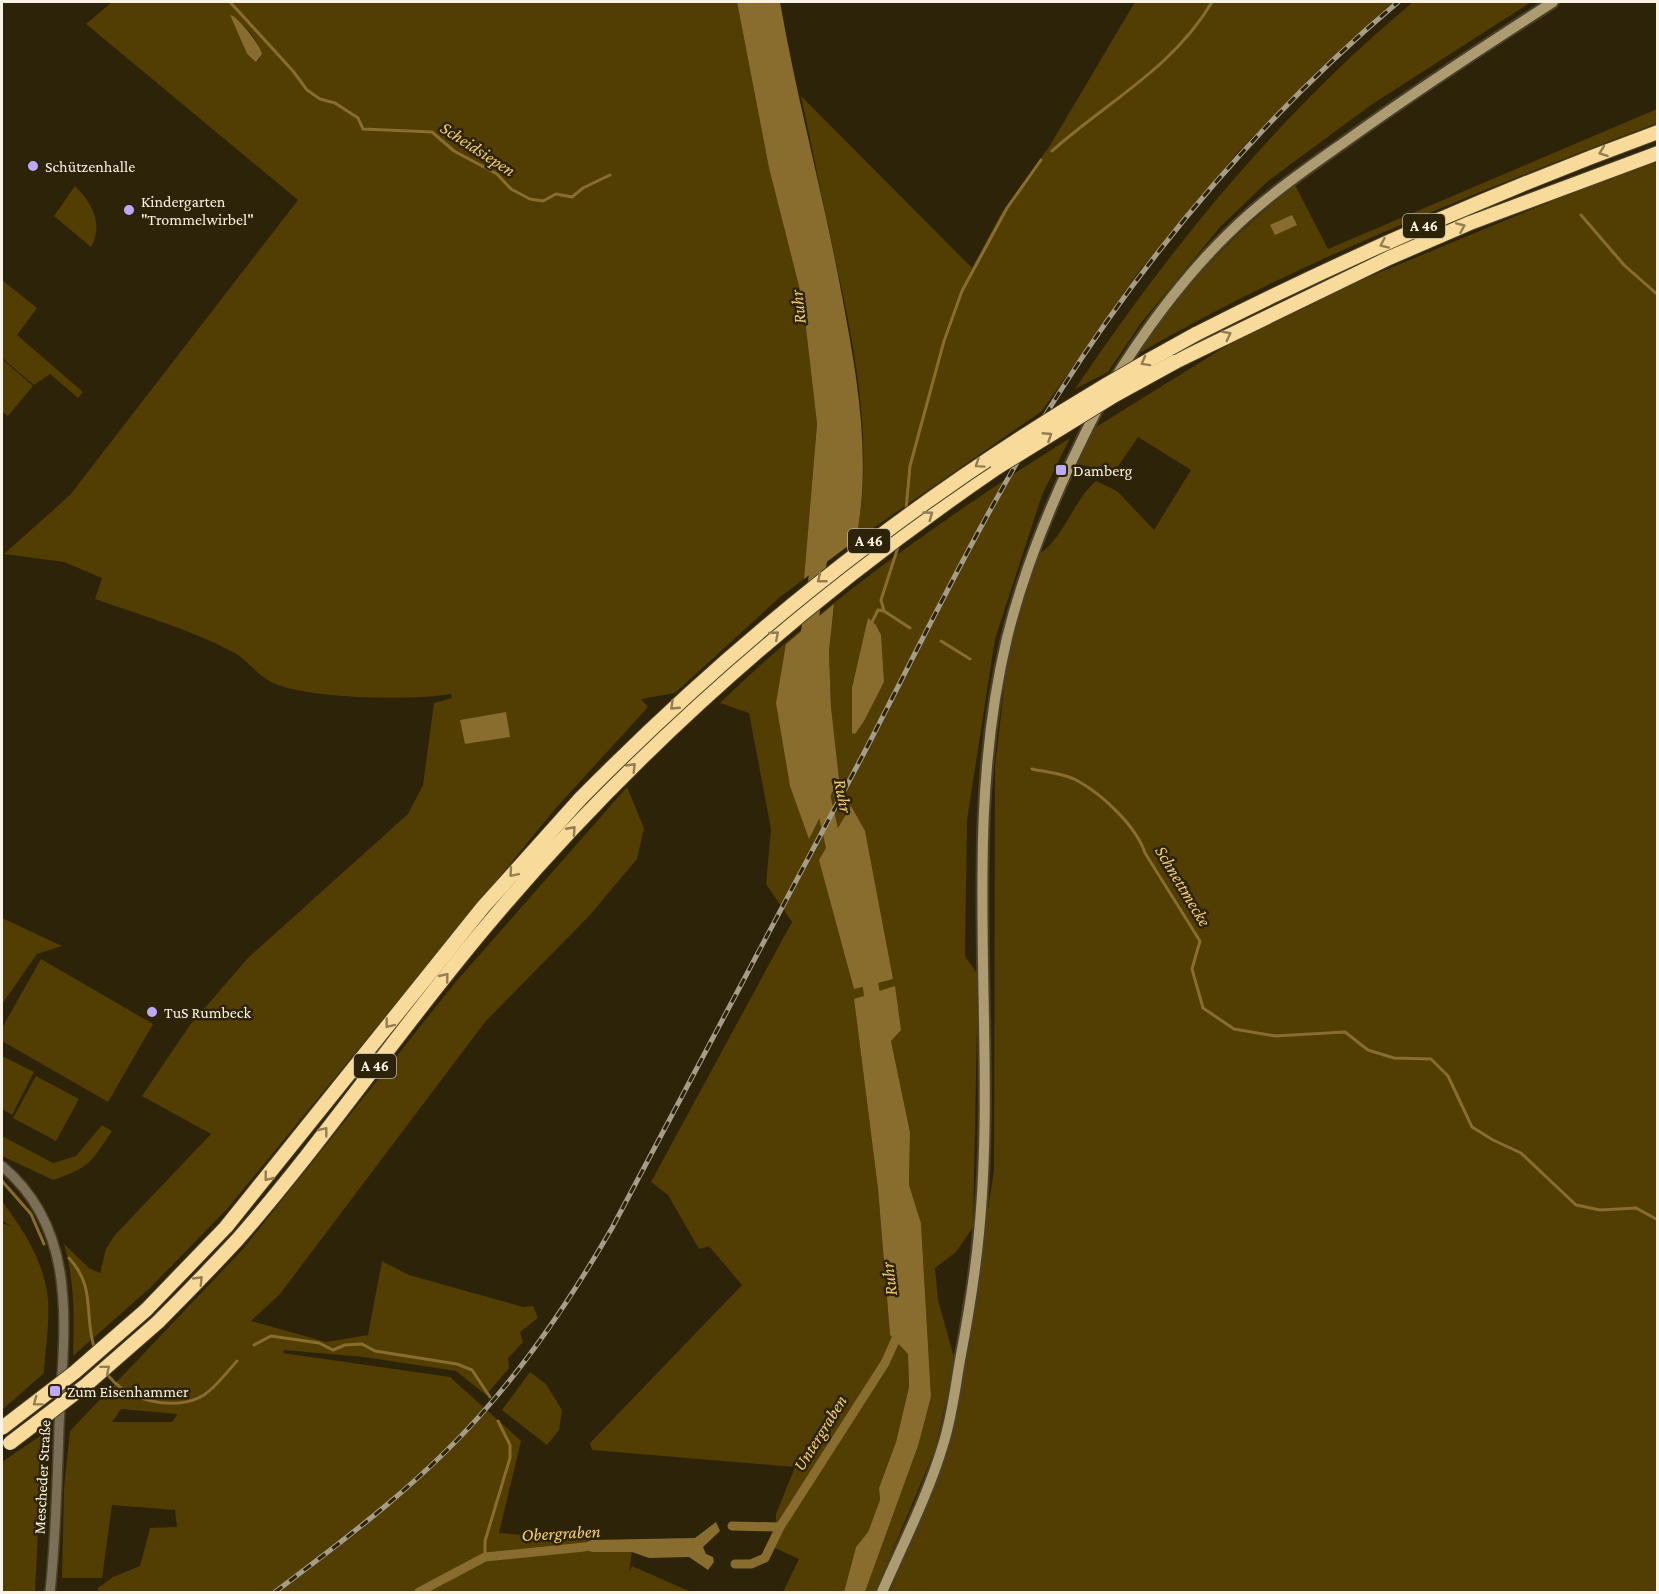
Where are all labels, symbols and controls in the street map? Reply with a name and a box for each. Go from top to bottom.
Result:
water label: Scheidsiepen [437,117,519,181]
one-way arrow [1598,145,1609,157]
place label: Schützenhalle [45,158,135,175]
marker: Schützenhalle [26,159,40,173]
place label: Kindergarten "Trommelwirbel" [141,193,254,228]
marker: Kindergarten "Trommelwirbel" [122,203,136,217]
road number: A 46 [1403,214,1445,238]
one-way arrow [1455,222,1466,234]
one-way arrow [1379,236,1390,248]
water label: Ruhr [786,288,810,325]
one-way arrow [1221,331,1232,342]
one-way arrow [1141,354,1151,366]
one-way arrow [1042,431,1052,443]
one-way arrow [975,456,985,468]
place label: Damberg [1073,462,1133,480]
marker: Damberg [1054,463,1068,477]
one-way arrow [922,512,933,523]
road number: A 46 [848,529,890,553]
one-way arrow [817,571,828,582]
one-way arrow [768,631,779,642]
one-way arrow [670,699,681,710]
one-way arrow [624,764,635,775]
water label: Ruhr [830,778,856,815]
one-way arrow [565,826,576,836]
water label: Schnettmecke [1151,842,1215,930]
one-way arrow [509,866,520,877]
one-way arrow [437,973,448,984]
place label: TuS Rumbeck [164,1004,251,1021]
marker: TuS Rumbeck [145,1005,159,1019]
one-way arrow [385,1017,396,1028]
road number: A 46 [354,1054,396,1078]
one-way arrow [317,1126,328,1137]
one-way arrow [264,1170,275,1181]
water label: Ruhr [877,1260,901,1297]
one-way arrow [192,1277,203,1288]
one-way arrow [99,1365,110,1376]
place label: Zum Eisenhammer [67,1383,189,1400]
marker: Zum Eisenhammer [48,1384,62,1398]
water label: Untergraben [789,1392,851,1474]
one-way arrow [33,1394,44,1405]
street label: Mescheder Straße [31,1419,53,1535]
water label: Obergraben [521,1521,601,1545]

